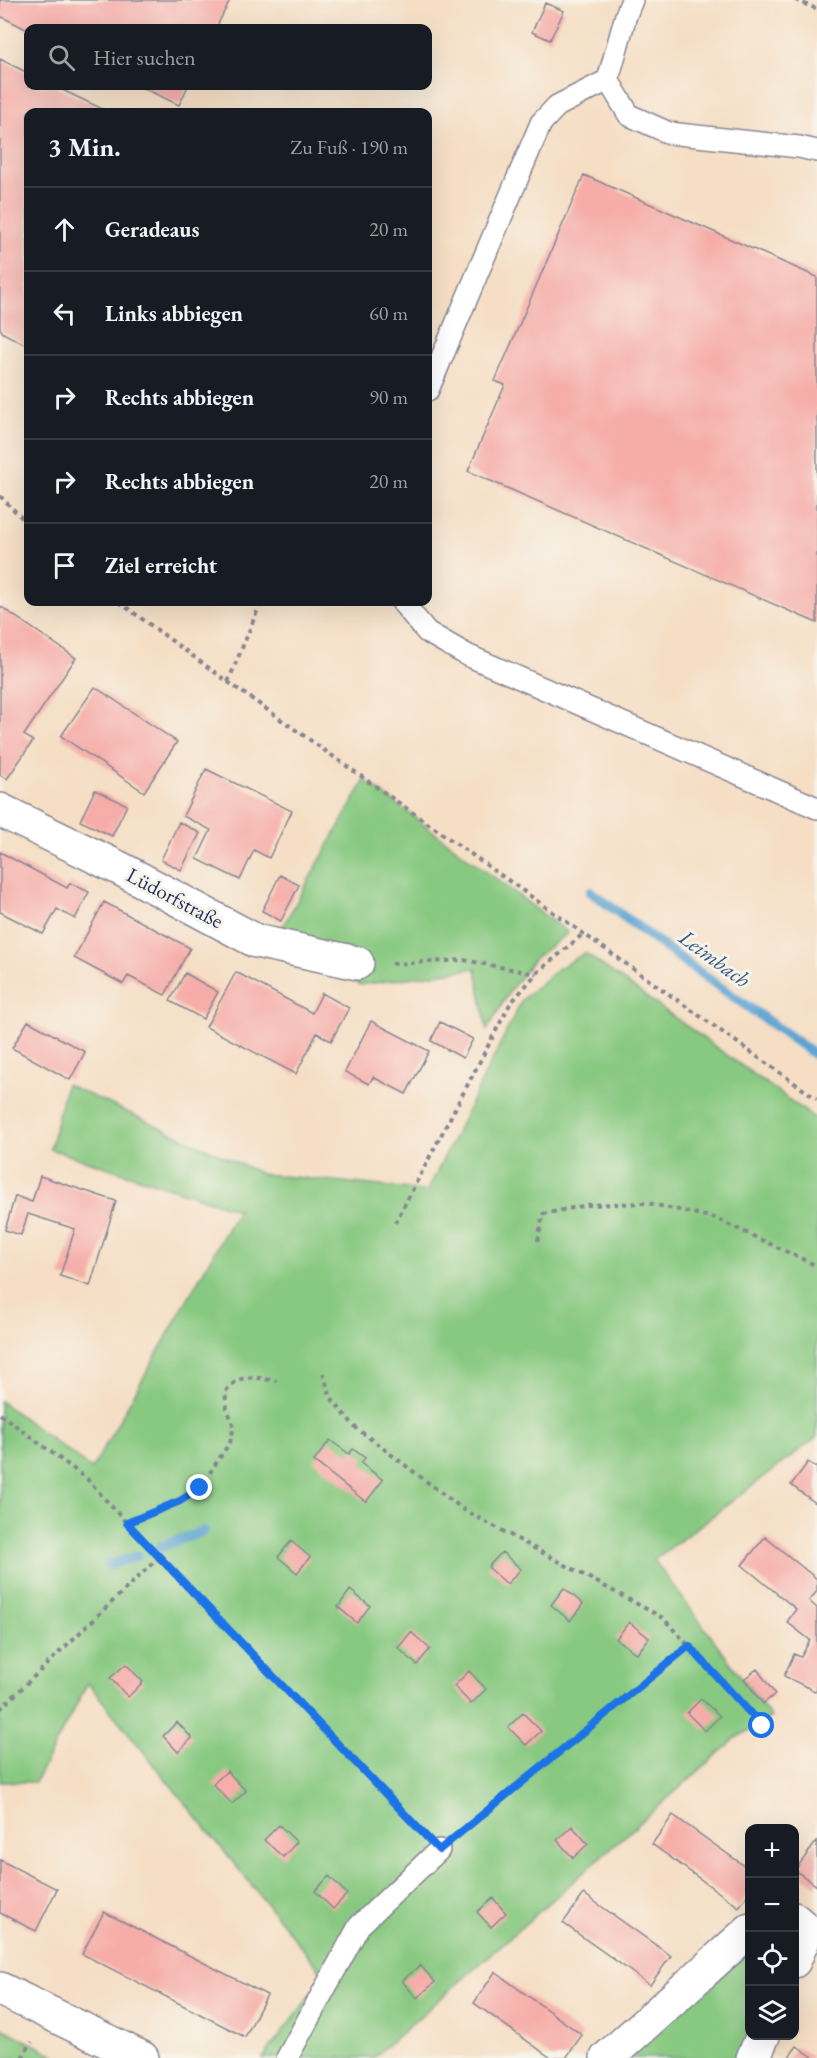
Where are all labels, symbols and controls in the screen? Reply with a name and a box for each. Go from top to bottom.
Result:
search box [24,24,432,90]
icon: search [45,41,78,74]
text: Hier suchen [93,43,196,72]
text: 3 Min. [48,130,121,164]
text: Zu Fuß · 190 m [290,134,408,160]
icon: ahead [48,213,81,246]
text: Geradeaus [105,215,199,244]
text: 20 m [369,216,408,242]
icon: left [48,297,81,330]
text: Links abbiegen [105,299,243,328]
text: 60 m [369,300,408,326]
icon: right [48,381,81,414]
text: Rechts abbiegen [105,383,254,412]
text: 90 m [369,384,408,410]
icon: right [48,465,81,498]
text: Rechts abbiegen [105,467,254,496]
text: 20 m [369,468,408,494]
icon: arrive [48,549,81,582]
text: Ziel erreicht [105,551,217,580]
street label: Lüdorfstraße [122,861,228,934]
water label: Leimbach [673,922,756,994]
route end [186,1474,212,1500]
route start [748,1712,774,1738]
map controls [745,1824,799,2040]
button: + [745,1824,799,1878]
button: − [745,1878,799,1932]
button: locate [745,1932,799,1986]
button: layers [745,1986,799,2040]

